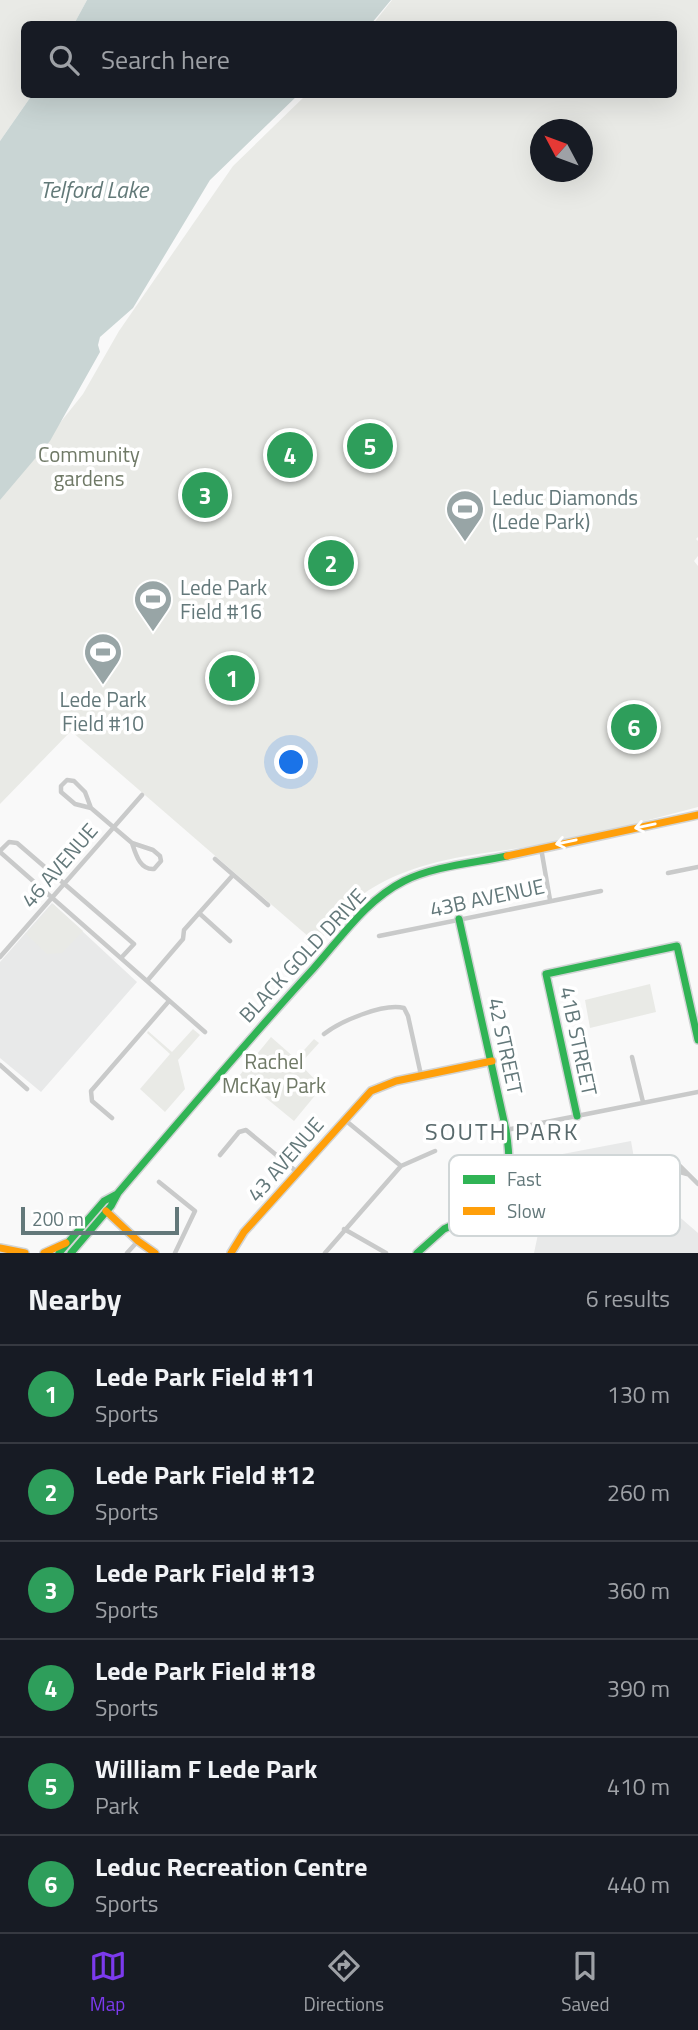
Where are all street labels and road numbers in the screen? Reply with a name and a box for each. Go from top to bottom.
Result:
street label: 46 AVENUE [13,816,105,914]
street label: 43B AVENUE [427,869,547,925]
street label: BLACK GOLD DRIVE [231,881,373,1029]
street label: 41B STREET [552,984,606,1098]
street label: 42 STREET [480,995,532,1097]
street label: 43 AVENUE [239,1110,331,1208]

